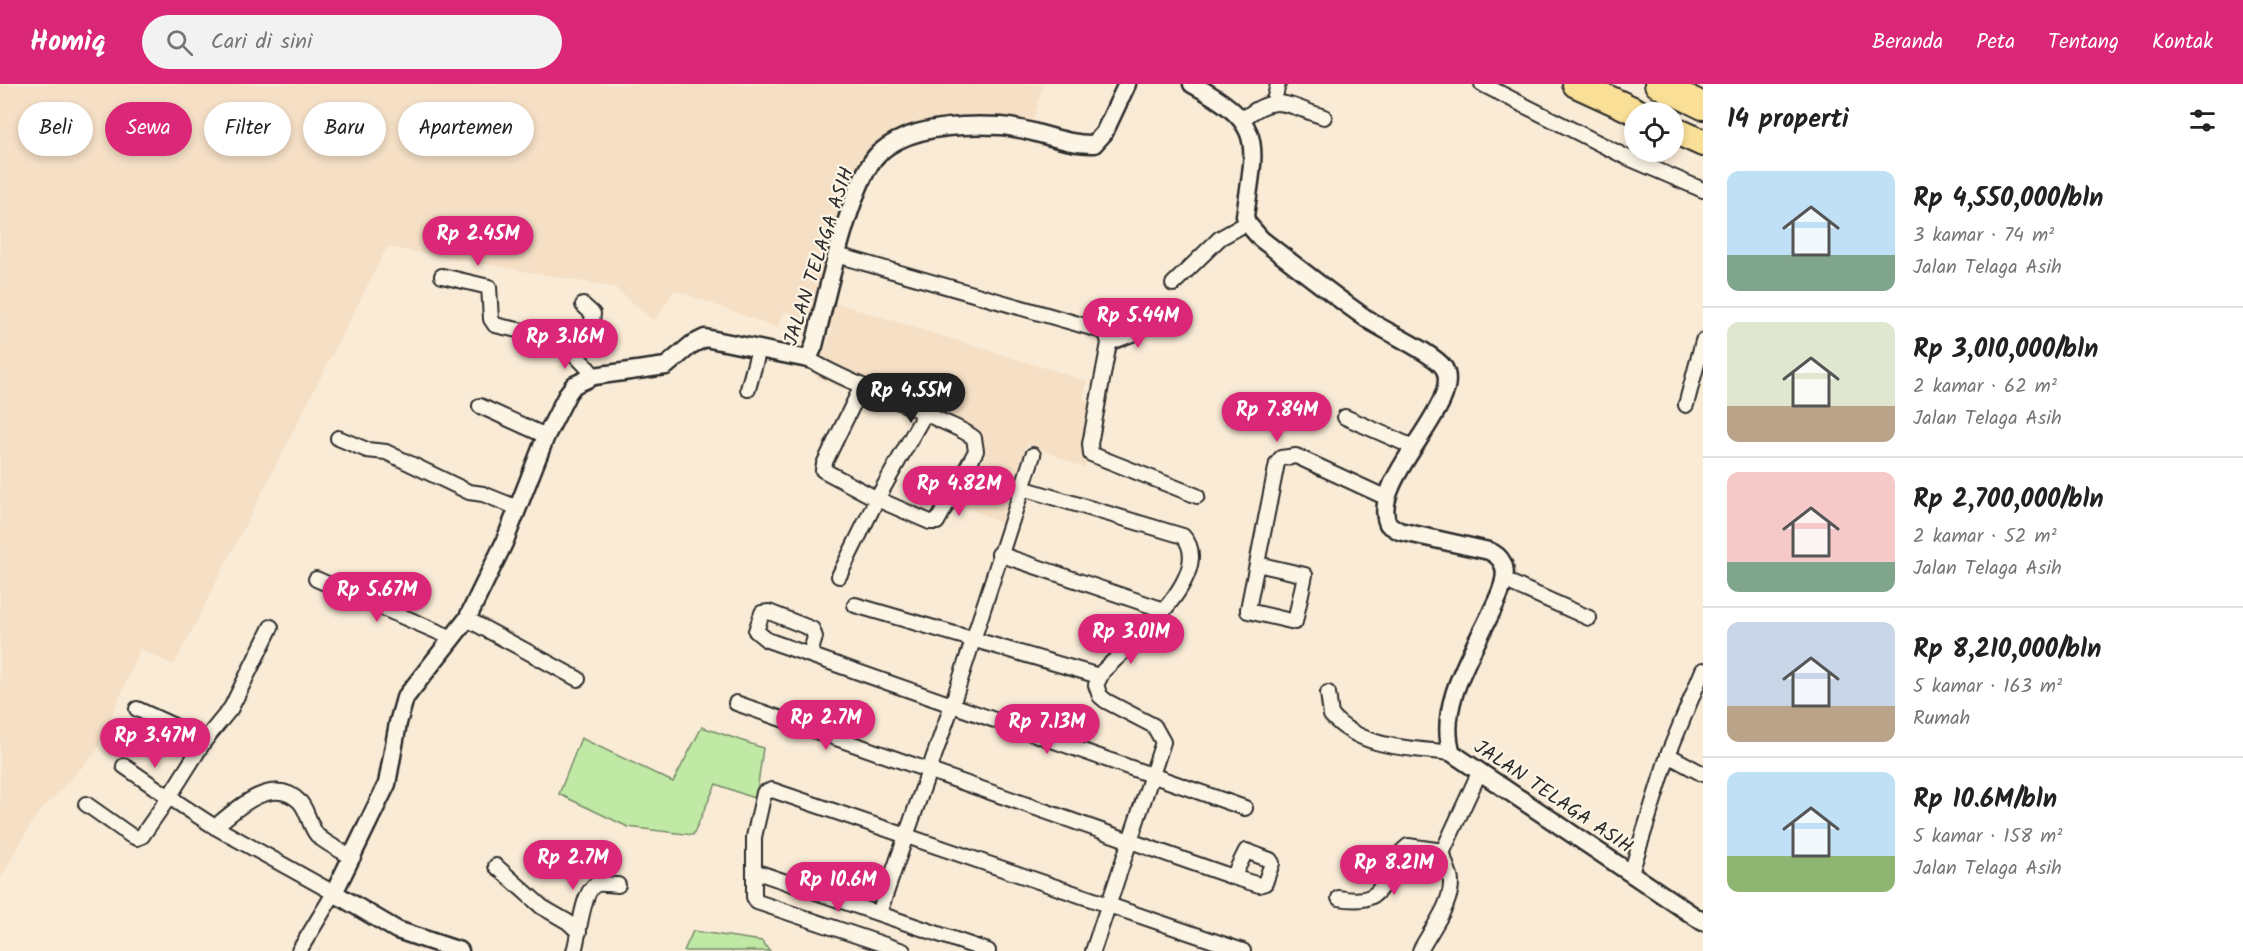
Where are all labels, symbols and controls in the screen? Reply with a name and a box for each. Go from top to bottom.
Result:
search box [142,15,562,69]
text: Homiq [30,20,106,65]
text: Cari di sini [211,25,312,60]
icon: search [163,26,196,59]
text: Beranda [1872,26,1943,59]
text: Peta [1976,26,2015,59]
text: Tentang [2048,26,2119,59]
text: Kontak [2152,26,2213,59]
text: 14 properti [1727,99,1849,141]
chip: Beli [18,102,93,156]
chip: Sewa [105,102,192,156]
chip: Filter [204,102,291,156]
chip: Baru [303,102,386,156]
chip: Apartemen [398,102,534,156]
map controls [1624,102,1684,162]
button: locate [1624,102,1684,162]
icon: filters [2186,104,2219,137]
street label: JALAN TELAGA ASIH [776,163,864,350]
text: Rp 4,550,000/bln [1913,178,2103,220]
icon: home [1775,195,1847,267]
pin: Rp 2.45M [416,216,540,267]
text: Rp 2.45M [436,219,520,251]
text: 3 kamar · 74 m² [1913,220,2054,252]
text: Jalan Telaga Asih [1913,252,2062,284]
pin: Rp 5.44M [1076,298,1200,349]
text: Rp 5.44M [1097,301,1179,333]
pin: Rp 3.16M [503,319,627,370]
text: Rp 3.16M [526,322,604,354]
text: Rp 3,010,000/bln [1913,329,2098,371]
icon: home [1775,346,1847,418]
text: 2 kamar · 62 m² [1913,371,2057,403]
pin: Rp 4.55M [849,373,973,424]
text: Rp 4.55M [870,376,952,408]
pin: Rp 7.84M [1215,392,1339,443]
text: Rp 7.84M [1236,395,1318,427]
text: Jalan Telaga Asih [1913,403,2062,435]
pin: Rp 4.82M [897,466,1021,517]
text: Rp 4.82M [917,469,1001,501]
text: Rp 2,700,000/bln [1913,479,2104,521]
icon: home [1775,496,1847,568]
text: 2 kamar · 52 m² [1913,521,2057,553]
text: Jalan Telaga Asih [1913,553,2062,585]
pin: Rp 5.67M [315,572,439,623]
text: Rp 5.67M [337,575,417,607]
pin: Rp 3.01M [1069,614,1193,665]
text: Rp 3.01M [1092,617,1170,649]
text: Rp 8,210,000/bln [1913,629,2101,671]
icon: home [1775,646,1847,718]
text: 5 kamar · 163 m² [1913,671,2062,703]
pin: Rp 2.7M [771,700,881,751]
text: Rp 2.7M [790,703,862,735]
text: Rumah [1913,703,1970,735]
pin: Rp 7.13M [985,704,1109,755]
text: Rp 7.13M [1009,707,1085,739]
pin: Rp 3.47M [93,718,217,769]
text: Rp 3.47M [114,721,196,753]
street label: JALAN TELAGA ASIH [1467,732,1639,863]
text: Rp 10.6M/bln [1913,779,2057,821]
icon: home [1775,796,1847,868]
text: 5 kamar · 158 m² [1913,821,2062,853]
pin: Rp 2.7M [518,840,628,891]
text: Rp 2.7M [537,843,609,875]
pin: Rp 8.21M [1332,845,1456,896]
text: Rp 8.21M [1354,848,1434,880]
text: Jalan Telaga Asih [1913,853,2062,885]
pin: Rp 10.6M [776,862,900,913]
text: Rp 10.6M [799,865,877,897]

